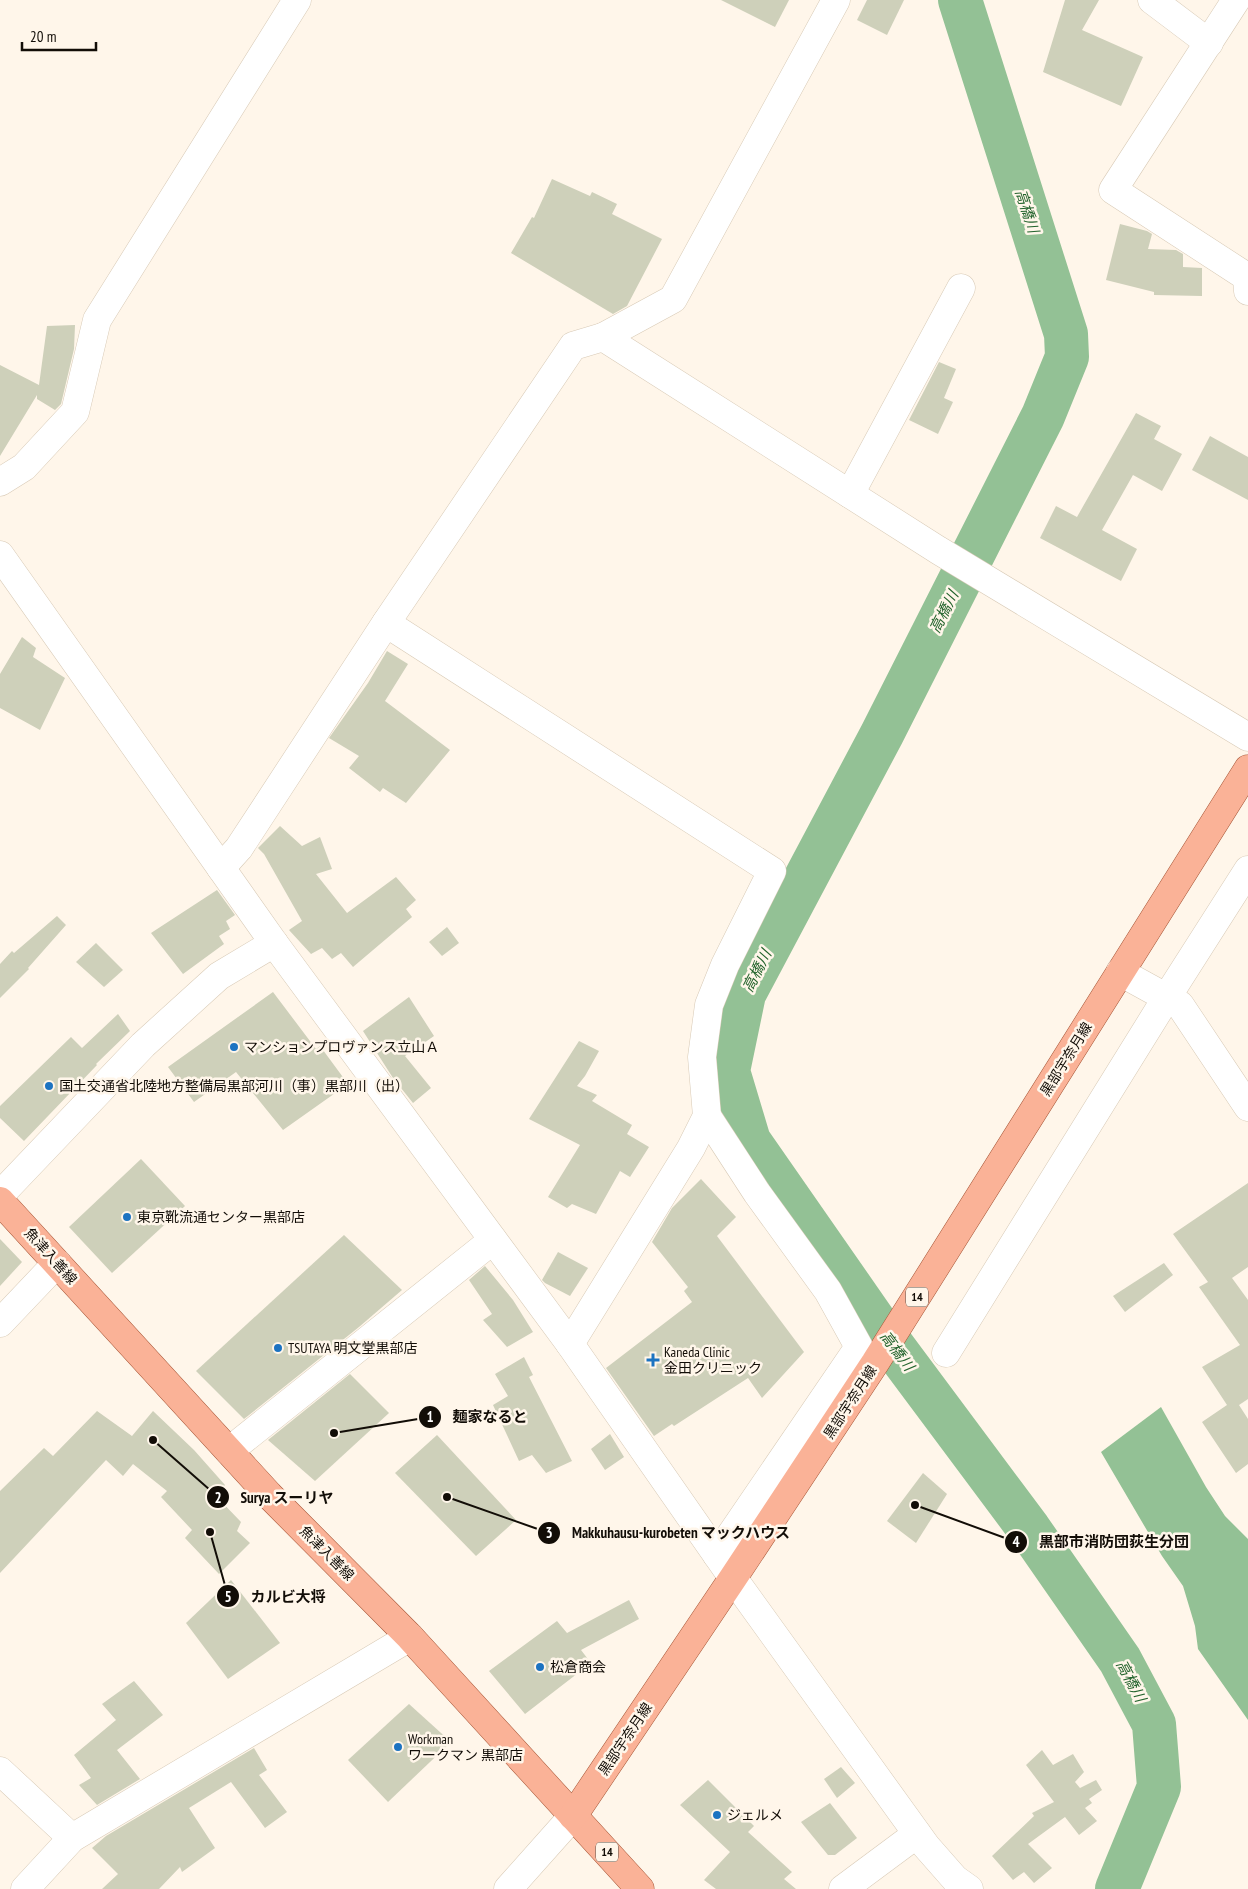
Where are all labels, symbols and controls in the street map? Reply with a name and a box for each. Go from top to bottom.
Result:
scale bar [22,20,96,52]
text: 20 m [30,27,56,46]
water label: 高橋川 [1011,187,1044,237]
water label: 高橋川 [925,586,963,636]
water label: 高橋川 [738,945,776,995]
street label: 黒部宇奈月線 [1036,1019,1096,1099]
place label: マンションプロヴァンス立山Ａ [244,1038,439,1056]
marker: マンションプロヴァンス立山Ａ [228,1041,240,1053]
place label: 国土交通省北陸地方整備局黒部河川（事）黒部川（出） [59,1077,409,1095]
marker: 国土交通省北陸地方整備局黒部河川（事）黒部川（出） [43,1080,55,1092]
place label: 東京靴流通センター黒部店 [137,1208,305,1226]
marker: 東京靴流通センター黒部店 [121,1211,133,1223]
street label: 魚津入善線 [21,1224,81,1288]
road number: 14 [906,1288,928,1306]
water label: 高橋川 [876,1327,920,1376]
place label: TSUTAYA 明文堂黒部店 [288,1339,418,1357]
marker: TSUTAYA 明文堂黒部店 [272,1342,284,1354]
place label: Kaneda Clinic 金田クリニック [664,1343,762,1377]
marker: Kaneda Clinic 金田クリニック [646,1353,660,1367]
street label: 黒部宇奈月線 [820,1362,880,1442]
callout: 麺家なると [417,1402,537,1432]
text: 1 [426,1407,434,1426]
text: 麺家なると [452,1407,528,1426]
callout: Surya スーリヤ [205,1482,343,1512]
text: 2 [214,1488,222,1507]
text: Surya スーリヤ [241,1488,333,1507]
callout: Makkuhausu-kurobeten マックハウス [537,1518,801,1548]
street label: 魚津入善線 [296,1522,358,1584]
text: 3 [545,1523,553,1542]
text: Makkuhausu-kurobeten マックハウス [572,1523,790,1542]
callout: 黒部市消防団荻生分団 [1004,1527,1199,1557]
text: 4 [1012,1532,1020,1551]
text: 黒部市消防団荻生分団 [1039,1532,1189,1551]
callout: カルビ大将 [216,1581,336,1611]
text: 5 [224,1587,232,1606]
text: カルビ大将 [250,1587,326,1606]
water label: 高橋川 [1112,1656,1151,1707]
place label: 松倉商会 [550,1658,606,1676]
marker: 松倉商会 [534,1661,546,1673]
street label: 黒部宇奈月線 [594,1699,656,1779]
place label: Workman ワークマン 黒部店 [408,1730,523,1764]
marker: Workman ワークマン 黒部店 [392,1741,404,1753]
place label: ジェルメ [727,1806,783,1824]
marker: ジェルメ [711,1809,723,1821]
road number: 14 [596,1842,618,1861]

